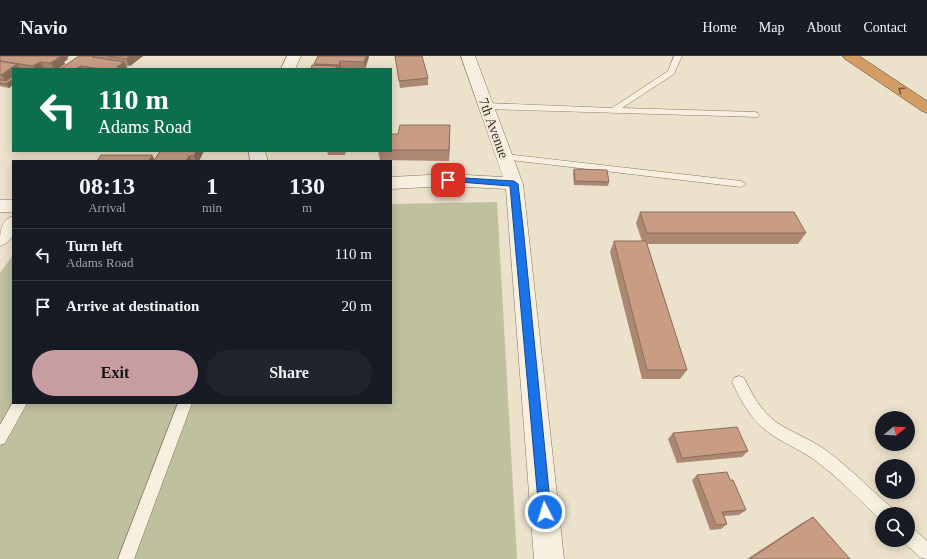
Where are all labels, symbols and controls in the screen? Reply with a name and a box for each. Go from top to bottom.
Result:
text: Navio [20,17,68,38]
text: Home [703,20,737,35]
text: Map [759,20,784,35]
text: About [806,20,841,35]
text: Contact [863,20,907,35]
icon: left [32,84,84,136]
text: 110 m [98,84,169,115]
one-way arrow [898,88,905,95]
street label: 7th Avenue [476,96,511,160]
text: Adams Road [98,117,192,137]
pin [431,163,465,197]
icon: arrive [437,169,459,191]
text: 08:13 [79,173,135,199]
text: 1 [206,173,218,199]
text: 130 [289,173,325,199]
text: Arrival [88,200,126,215]
text: min [202,200,222,215]
text: m [302,200,312,215]
text: Turn left [66,238,123,254]
icon: left [32,244,54,266]
text: 110 m [335,246,372,262]
text: Adams Road [66,255,134,270]
icon: arrive [32,296,54,318]
text: Arrive at destination [66,298,199,314]
text: 20 m [342,298,372,314]
button: Exit [32,350,198,396]
button: Share [206,350,372,396]
north arrow [875,411,915,451]
map controls [875,411,915,547]
button: sound [875,459,915,499]
position arrow [524,491,566,533]
button: search [875,507,915,547]

